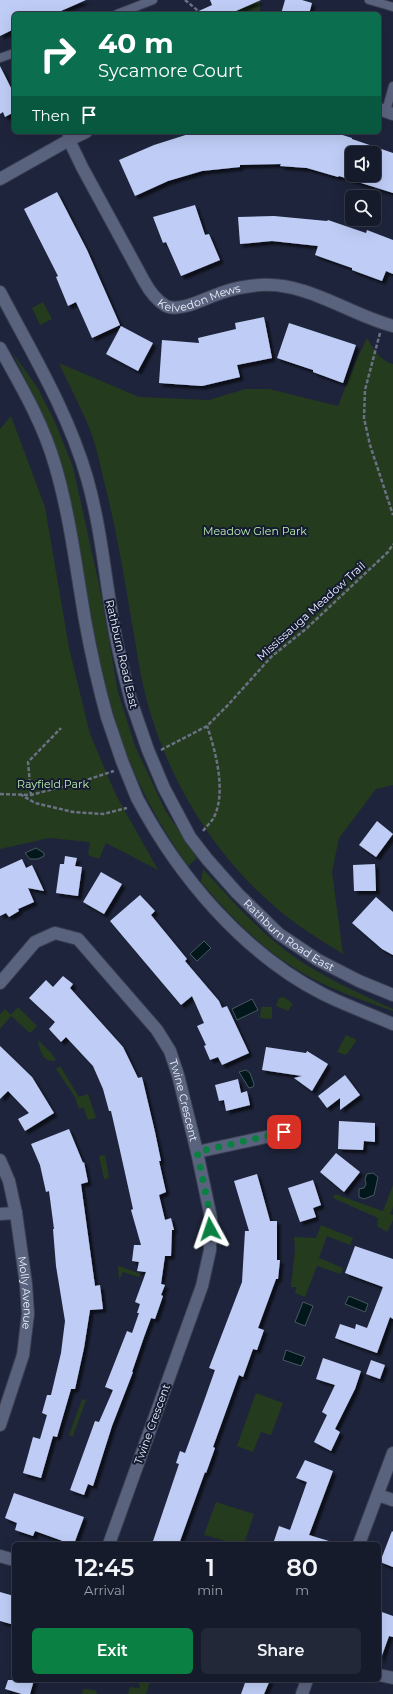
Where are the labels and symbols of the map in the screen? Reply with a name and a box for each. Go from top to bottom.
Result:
street label: Kelvedon Mews [155,281,242,315]
park label: Meadow Glen Park [203,524,307,538]
street label: Mississauga Meadow Trail [254,558,368,664]
street label: Rathburn Road East [103,598,141,710]
park label: Rayfield Park [17,777,89,791]
street label: Rathburn Road East [241,896,337,974]
street label: Twine Crescent [166,1057,201,1143]
pin [267,1115,301,1149]
position arrow [189,1208,231,1250]
street label: Molly Avenue [15,1255,35,1331]
street label: Twine Crescent [131,1382,173,1466]

